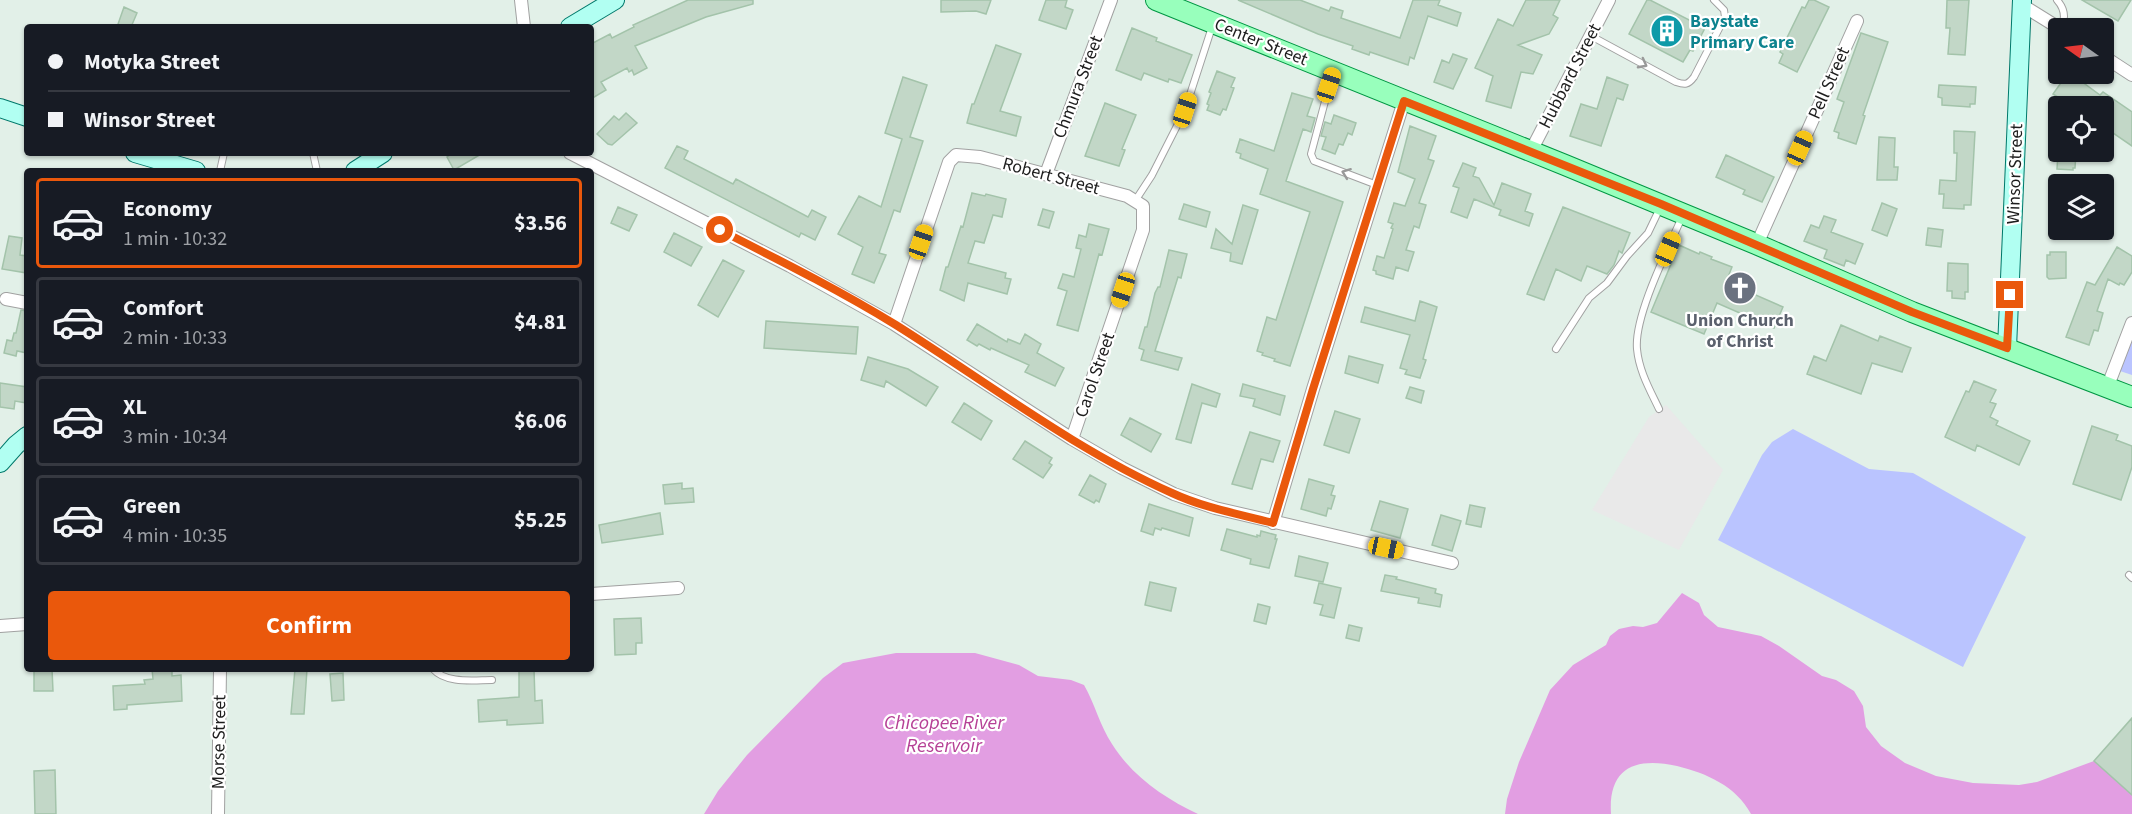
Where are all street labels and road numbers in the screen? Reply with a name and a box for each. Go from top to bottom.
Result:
street label: Center Street [1211,12,1311,72]
street label: Hubbard Street [1533,19,1607,133]
street label: Chmura Street [1047,32,1109,142]
street label: Pell Street [1802,43,1856,123]
street label: Winsor Street [2001,123,2029,225]
street label: Robert Street [1000,151,1102,201]
street label: Carol Street [1069,329,1121,421]
street label: Morse Street [206,695,232,789]

